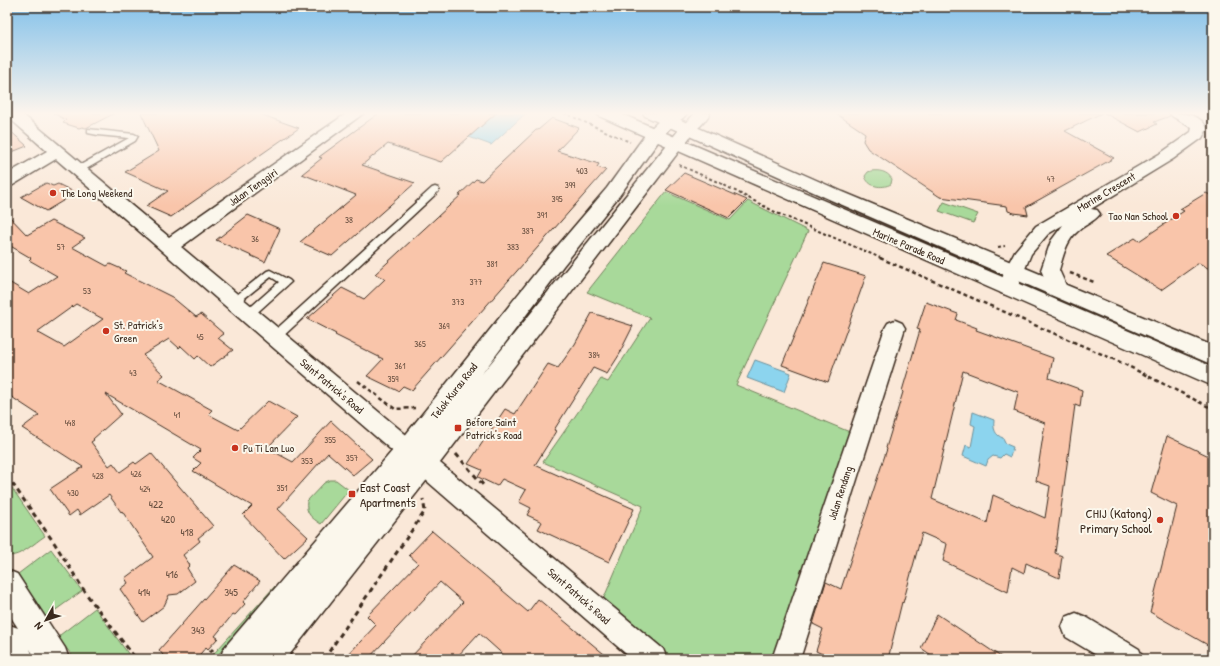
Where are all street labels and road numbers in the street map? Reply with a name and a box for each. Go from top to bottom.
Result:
street label: Jalan Tenggiri [226,165,280,209]
street label: Marine Crescent [1074,169,1138,215]
street label: Marine Parade Road [871,225,948,268]
street label: Saint Patrick's Road [297,355,367,417]
street label: Telok Kurau Road [428,359,481,422]
street label: Jalan Rendang [825,464,855,522]
street label: Saint Patrick's Road [545,565,614,628]

